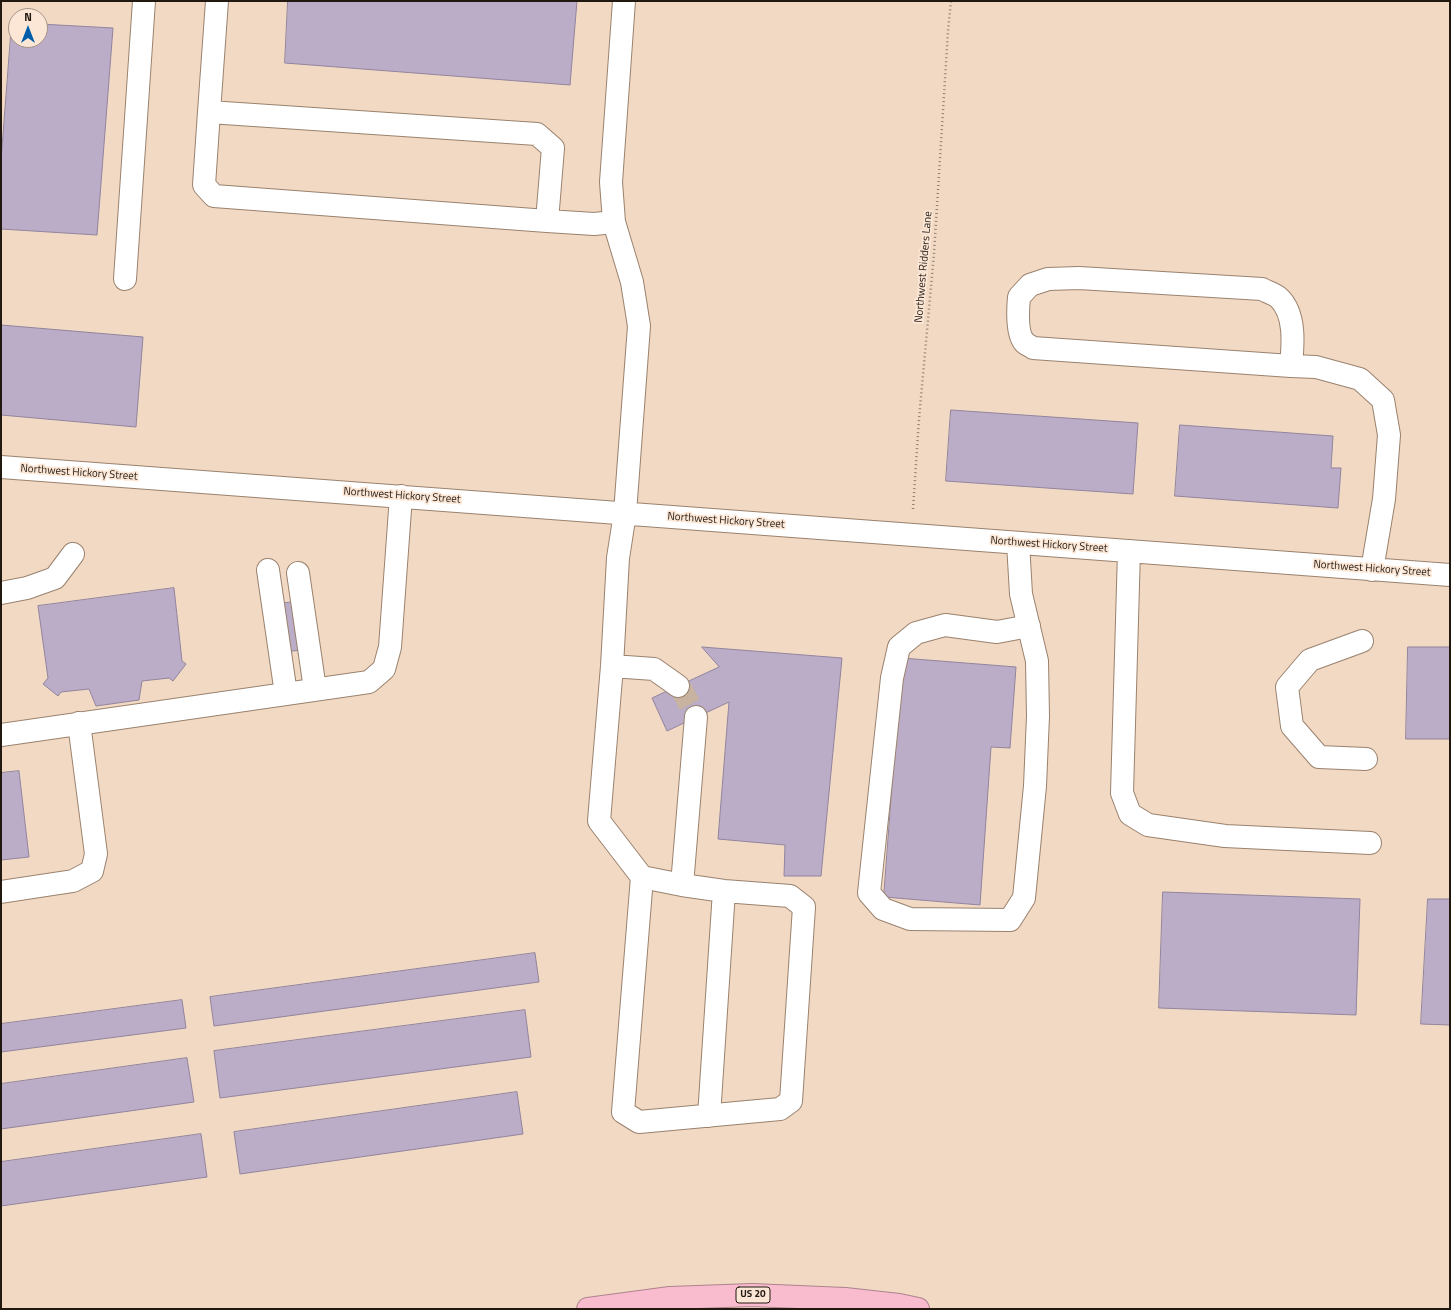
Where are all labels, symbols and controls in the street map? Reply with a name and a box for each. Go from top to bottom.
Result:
north arrow [8,8,48,48]
text: N [24,9,32,25]
street label: Northwest Ridders Lane [913,211,935,323]
street label: Northwest Hickory Street [20,462,138,484]
street label: Northwest Hickory Street [343,485,461,507]
street label: Northwest Hickory Street [667,510,785,532]
street label: Northwest Hickory Street [990,534,1108,556]
street label: Northwest Hickory Street [1313,558,1431,580]
road number: US 20 [736,1287,770,1303]

